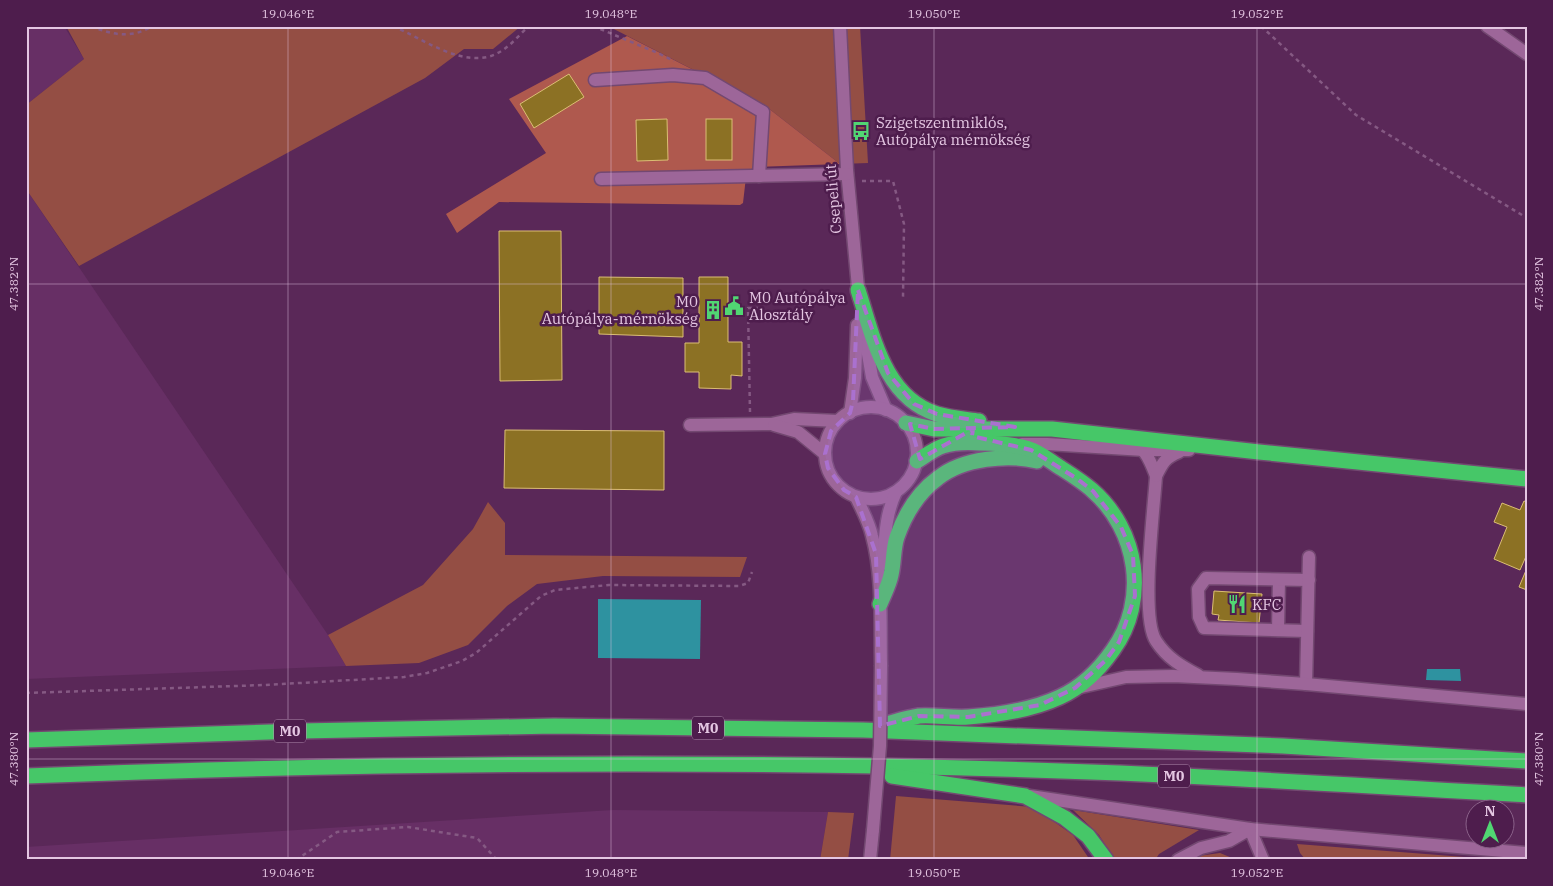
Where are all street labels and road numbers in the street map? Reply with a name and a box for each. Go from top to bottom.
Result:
street label: Csepeli út [820,163,846,235]
road number: M0 [692,716,724,740]
road number: M0 [274,719,306,742]
road number: M0 [1158,764,1190,788]

